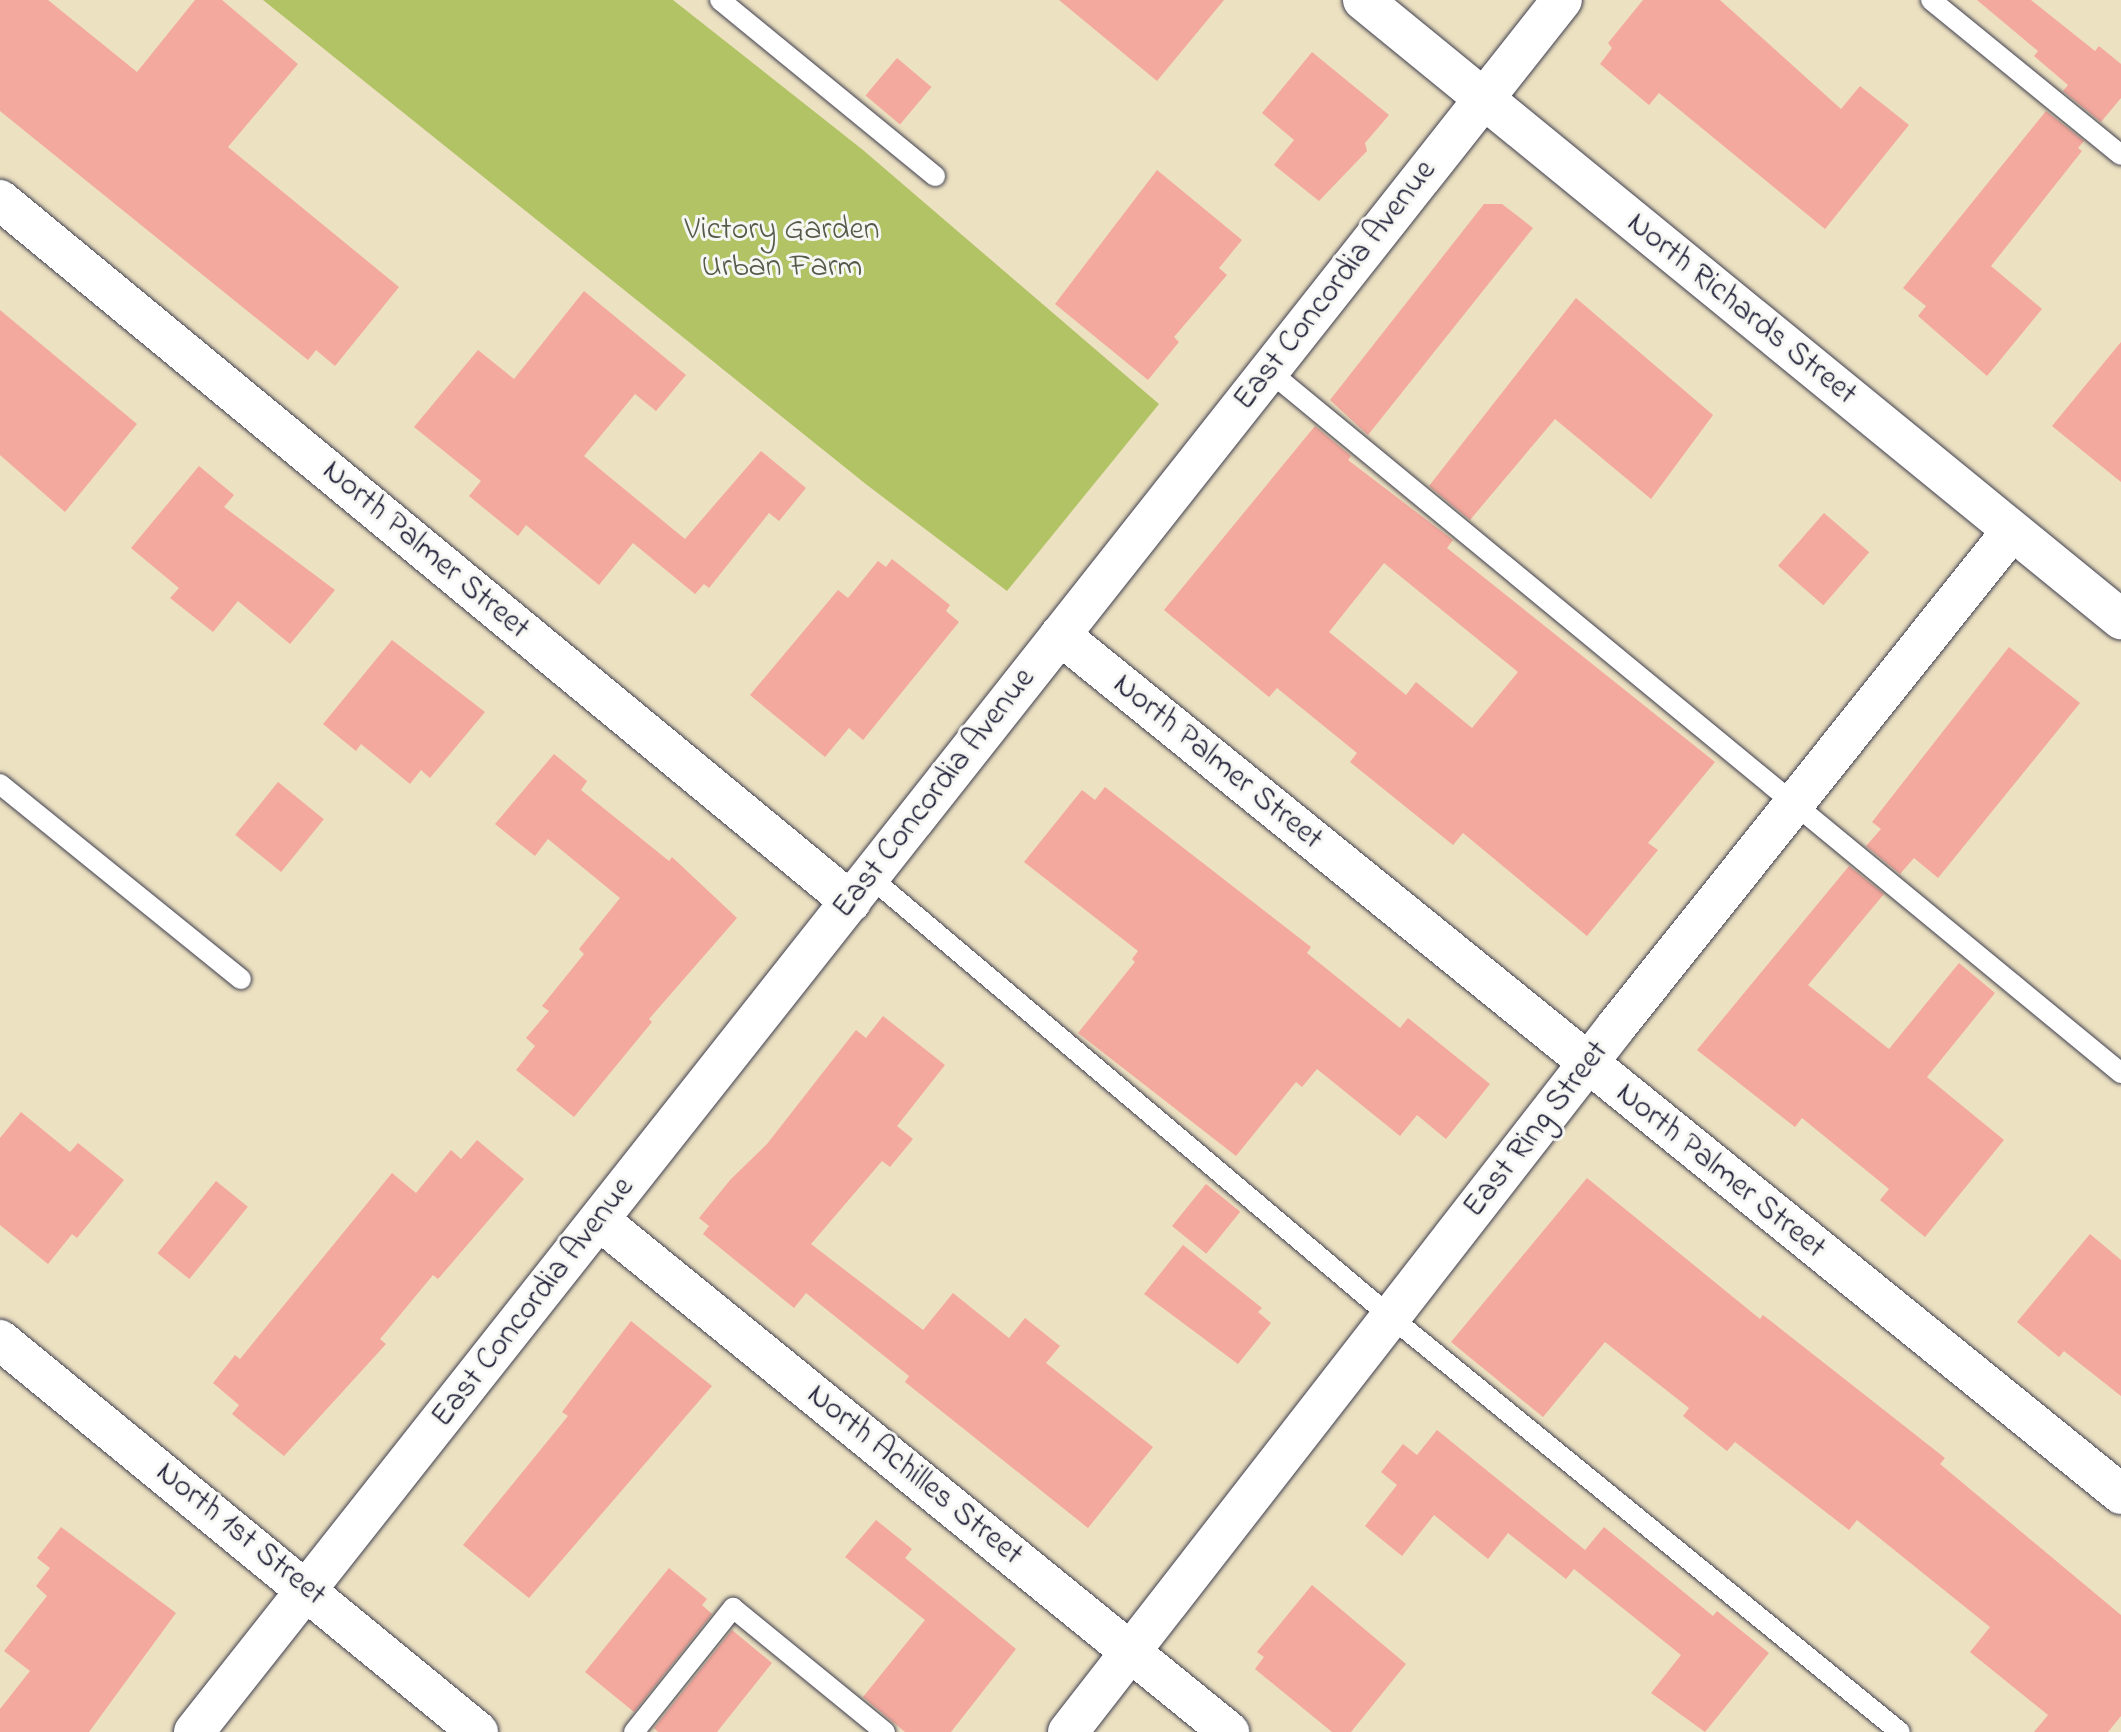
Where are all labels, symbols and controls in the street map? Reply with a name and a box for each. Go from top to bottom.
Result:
street label: East Concordia Avenue [1226,153,1446,419]
street label: North Richards Street [1618,205,1864,415]
park label: Victory Garden Urban Farm [684,213,880,288]
street label: North Palmer Street [313,453,537,649]
street label: East Concordia Avenue [825,661,1045,927]
street label: North Palmer Street [1104,667,1330,859]
street label: East Ring Street [1456,1034,1618,1226]
street label: North Palmer Street [1607,1076,1833,1268]
street label: East Concordia Avenue [424,1170,644,1436]
street label: North Achilles Street [798,1377,1030,1575]
street label: North 1st Street [147,1455,333,1615]

